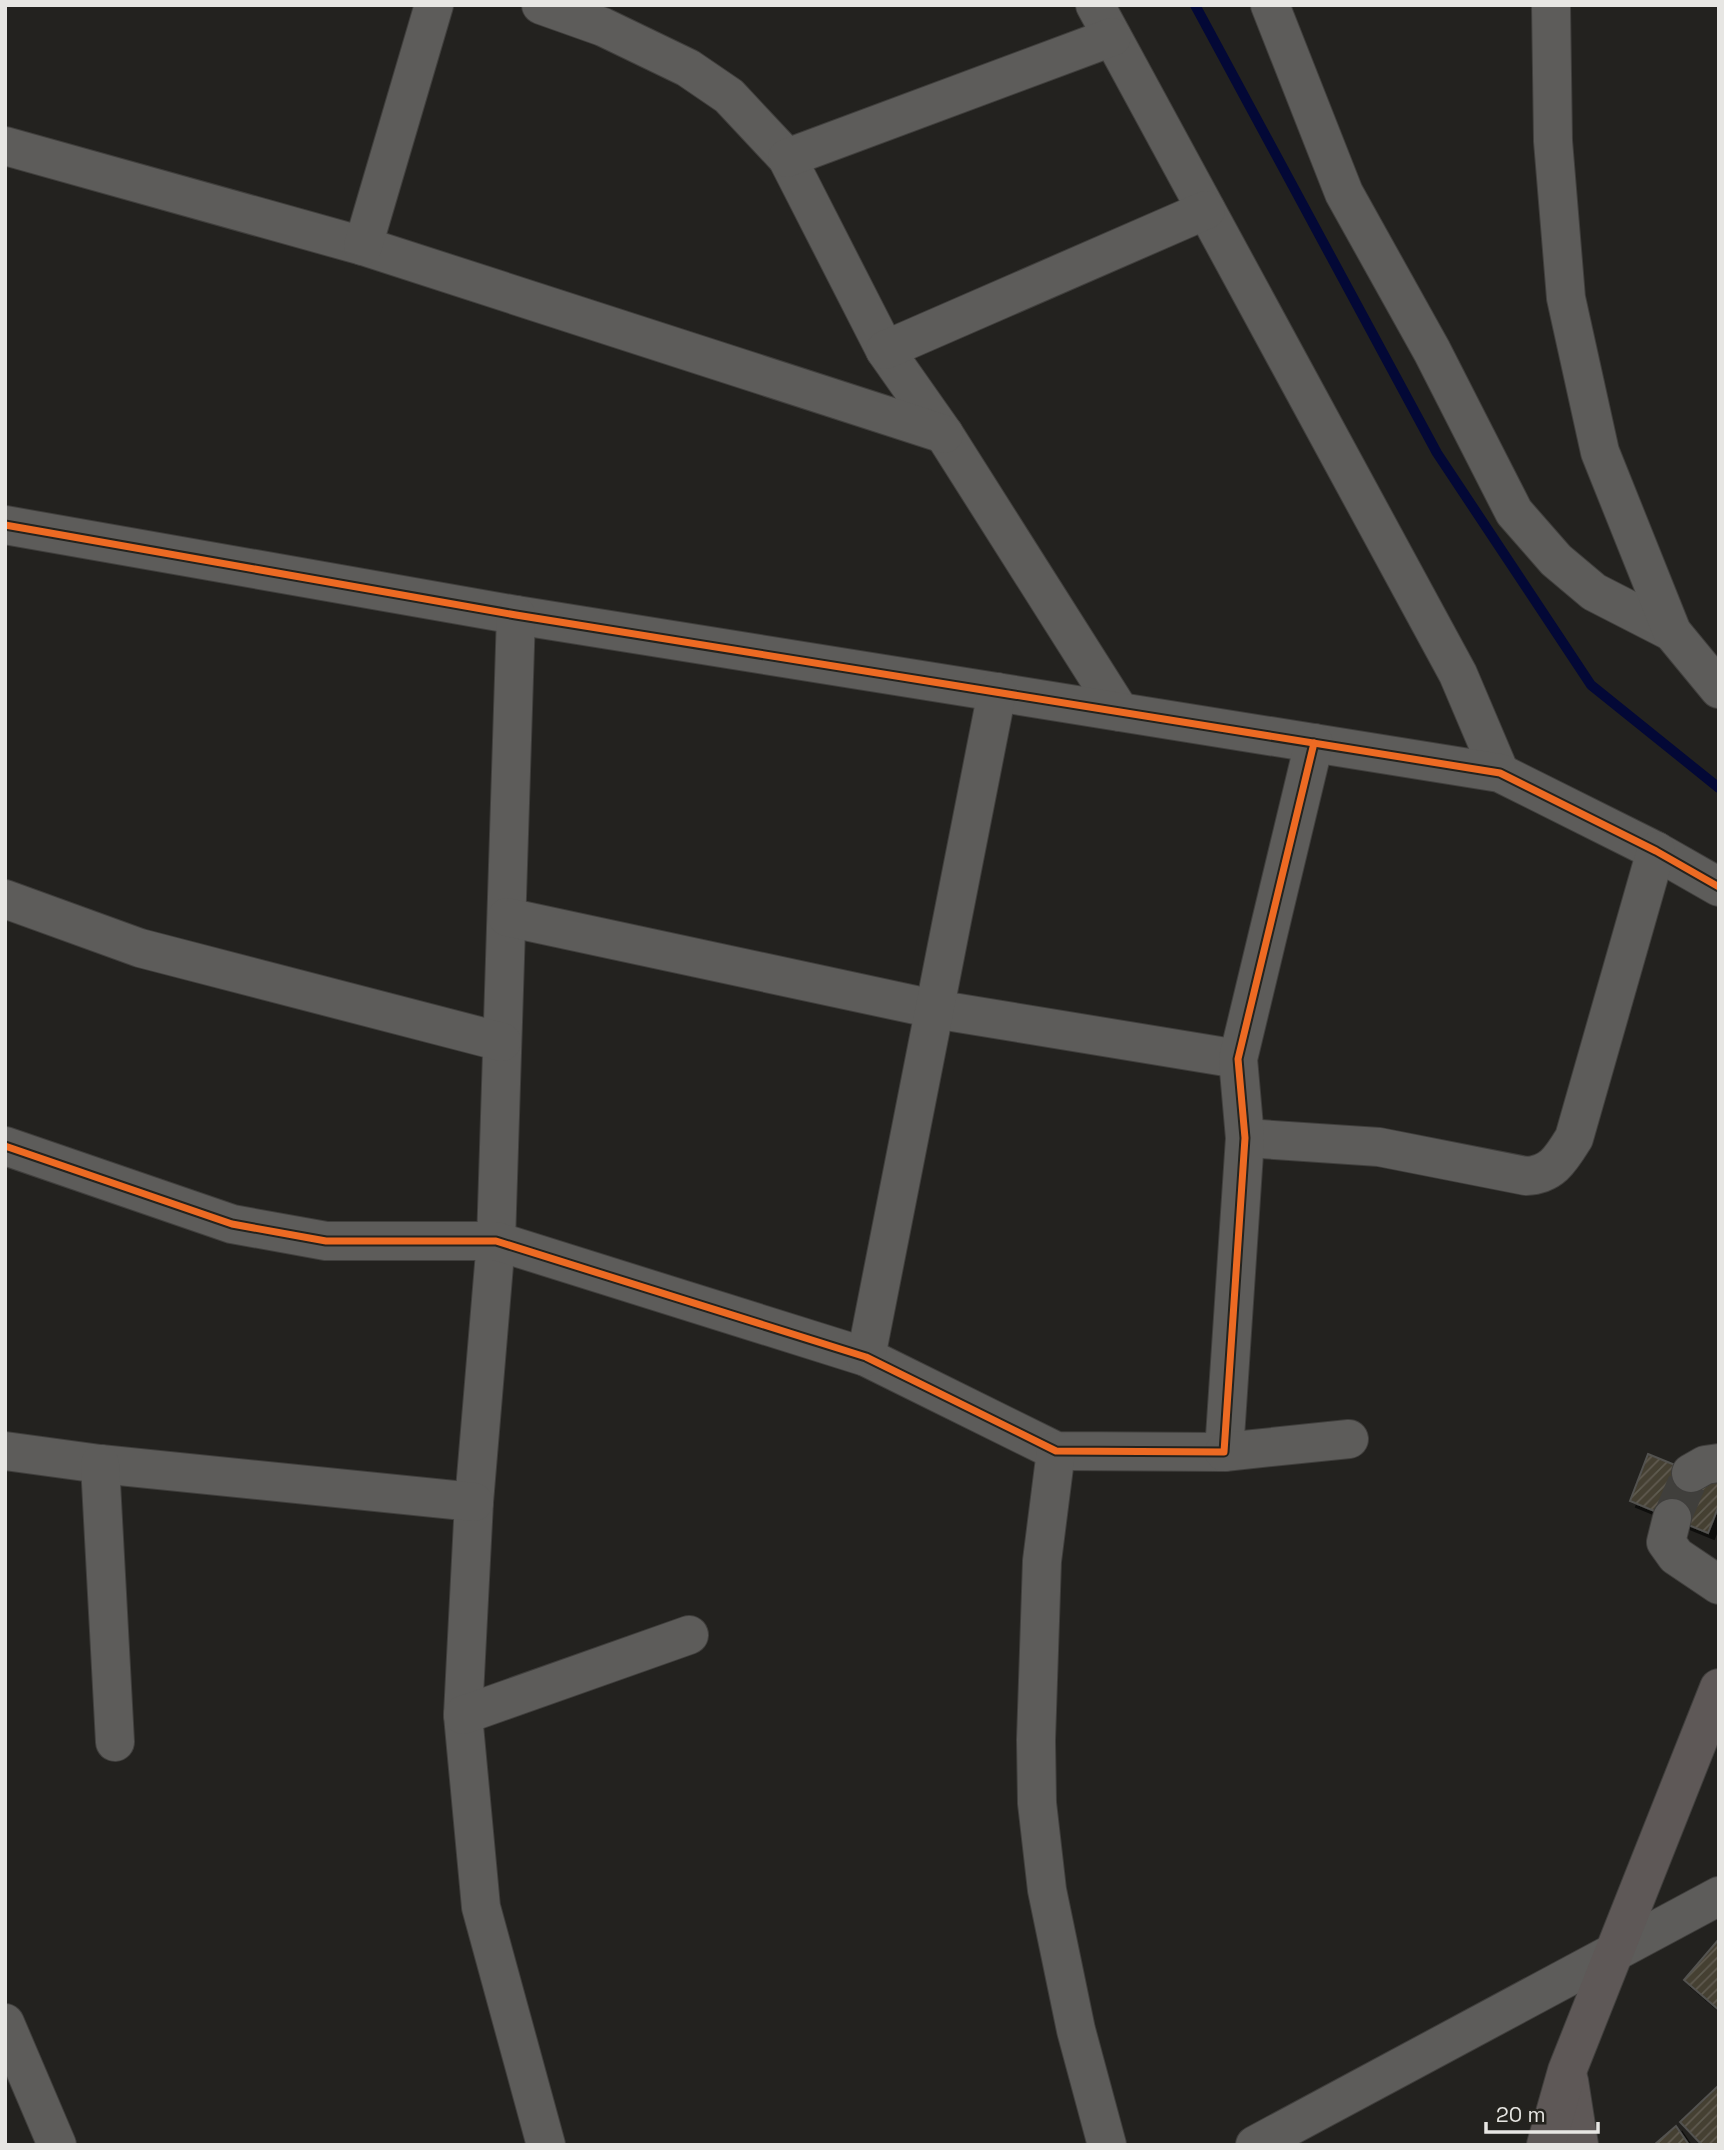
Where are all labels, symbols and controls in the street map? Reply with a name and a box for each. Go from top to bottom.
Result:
scale bar [1486,2090,1598,2134]
text: 20 m [1496,2101,1546,2128]

